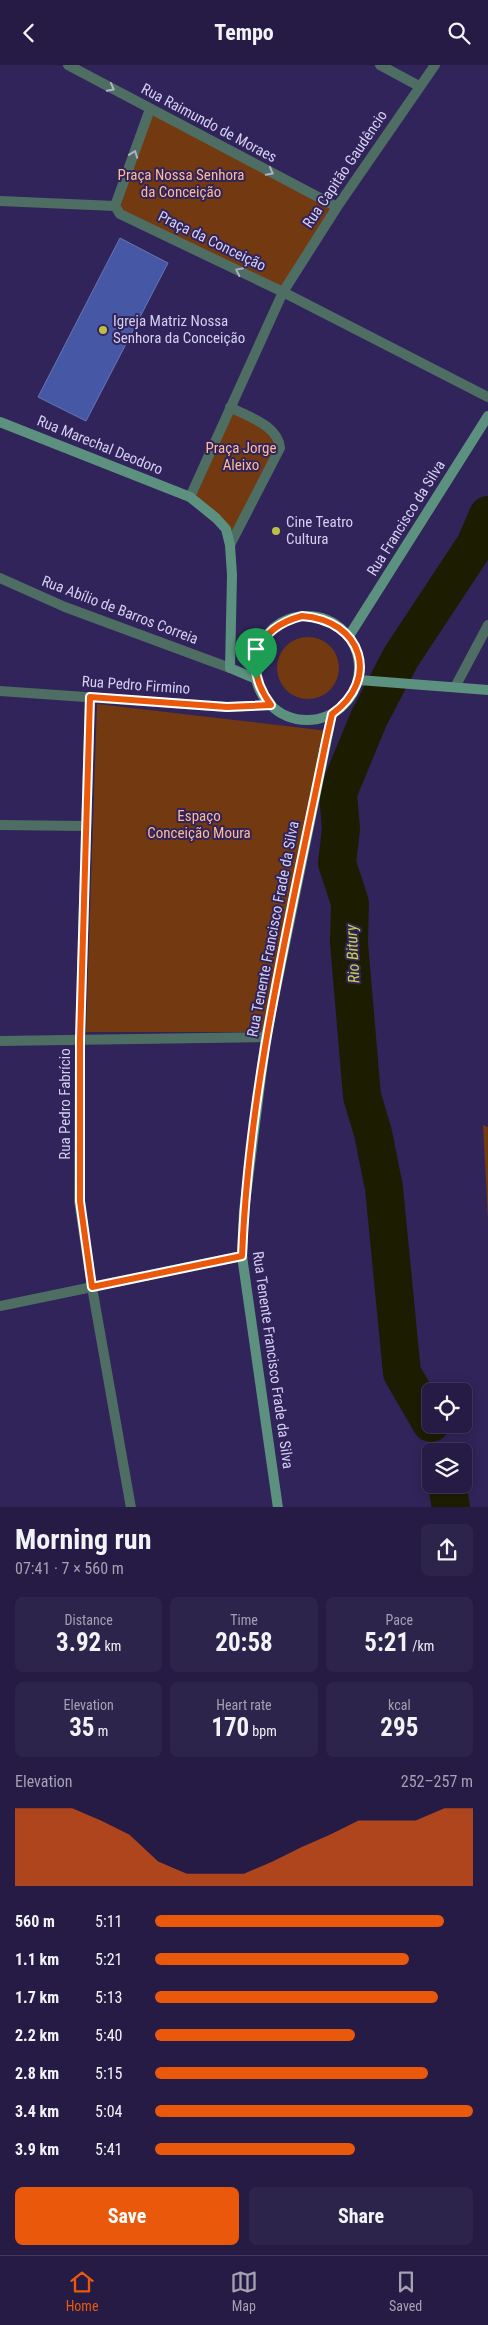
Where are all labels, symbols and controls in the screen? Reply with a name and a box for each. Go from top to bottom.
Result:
icon: back [15,19,43,47]
icon: search [445,19,473,47]
text: Tempo [214,20,274,45]
street label: Rua Raimundo de Moraes [138,80,280,166]
one-way arrow [105,82,114,92]
street label: Rua Capitão Gaudêncio [299,107,391,231]
one-way arrow [128,150,138,159]
park label: Praça Nossa Senhora da Conceição [118,166,244,201]
one-way arrow [265,166,274,176]
street label: Praça da Conceição [155,207,269,275]
one-way arrow [235,267,244,277]
place label: Igreja Matriz Nossa Senhora da Conceição [113,312,245,347]
marker: Igreja Matriz Nossa Senhora da Conceição [97,324,109,336]
street label: Rua Marechal Deodoro [34,412,166,478]
park label: Praça Jorge Aleixo [206,439,276,474]
street label: Rua Francisco da Silva [363,457,449,579]
place label: Cine Teatro Cultura [286,513,353,548]
marker: Cine Teatro Cultura [270,525,282,537]
street label: Rua Abílio de Barros Correia [39,572,201,648]
pin [235,628,277,679]
icon: arrive [242,635,270,663]
street label: Rua Pedro Firmino [81,672,191,698]
park label: Espaço Conceição Moura [147,807,251,842]
street label: Rua Tenente Francisco Frade da Silva [243,819,303,1039]
water label: Rio Bitury [341,924,364,984]
street label: Rua Pedro Fabrício [56,1048,74,1160]
street label: Rua Tenente Francisco Frade da Silva [249,1250,297,1470]
map controls [422,1383,472,1493]
button: locate [422,1383,472,1433]
button: layers [422,1443,472,1493]
text: Morning run [15,1523,151,1556]
button: share [421,1524,473,1576]
text: 07:41 · 7 × 560 m [15,1559,124,1578]
text: Distance [65,1612,113,1628]
text: Time [230,1612,258,1628]
text: Pace [386,1612,413,1628]
text: 3.92 [56,1628,101,1657]
text: 20:58 [215,1628,273,1657]
text: 5:21 [364,1628,409,1657]
text: km [101,1638,121,1654]
text: /km [409,1638,434,1654]
text: Elevation [63,1697,114,1713]
text: Heart rate [216,1697,272,1713]
text: kcal [388,1697,411,1713]
text: 35 [69,1713,94,1742]
text: 170 [211,1713,249,1742]
text: 295 [380,1713,418,1742]
text: m [94,1723,108,1739]
text: bpm [249,1723,277,1739]
text: Elevation [15,1772,73,1791]
text: 252–257 m [401,1772,473,1791]
text: 560 m [15,1912,55,1931]
text: 5:11 [95,1912,122,1931]
text: 1.1 km [15,1950,59,1969]
text: 5:21 [95,1950,122,1969]
text: 1.7 km [15,1988,59,2007]
text: 5:13 [95,1988,122,2007]
text: 2.2 km [15,2026,59,2045]
text: 5:40 [95,2026,122,2045]
text: 2.8 km [15,2064,59,2083]
text: 5:15 [95,2064,122,2083]
text: 3.4 km [15,2102,59,2121]
text: 5:04 [95,2102,122,2121]
text: 3.9 km [15,2140,59,2159]
text: 5:41 [95,2140,122,2159]
button: Save [15,2187,239,2245]
button: Share [249,2187,473,2245]
tab: Home [66,2268,98,2314]
tab: Map [230,2268,258,2314]
tab: Saved [389,2268,422,2314]

